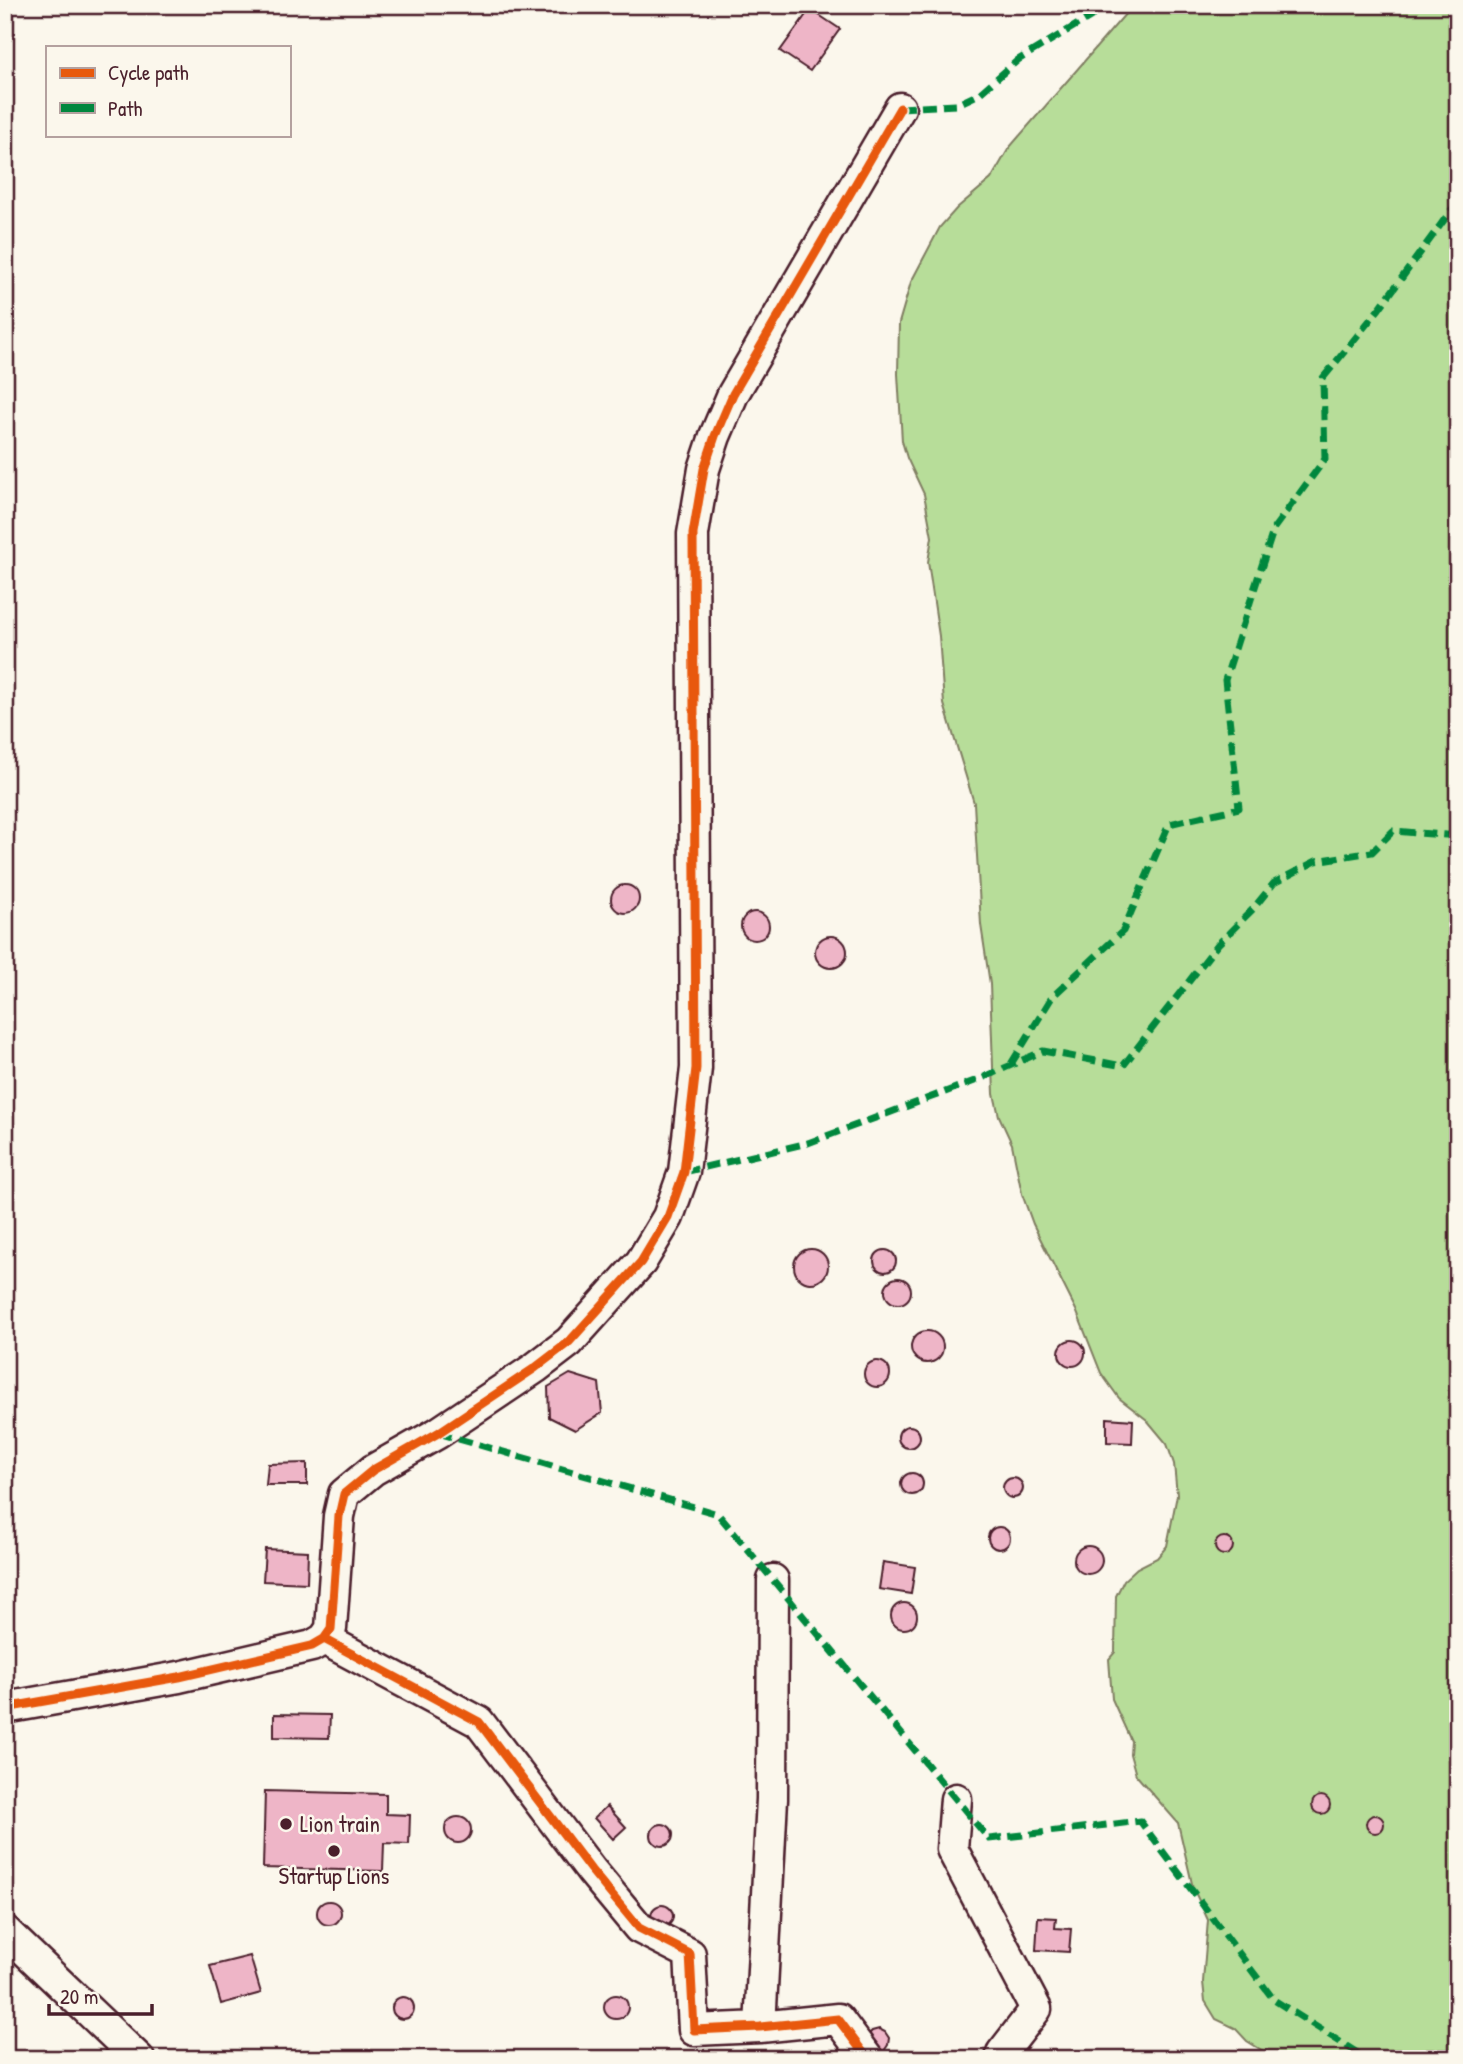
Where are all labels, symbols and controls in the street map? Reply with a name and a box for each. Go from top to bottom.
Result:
legend [46,46,290,136]
text: Cycle path [108,58,189,87]
text: Path [108,94,143,123]
place label: Lion train [300,1808,380,1839]
marker: Lion train [278,1816,294,1832]
marker: Startup Lions [326,1843,342,1859]
place label: Startup Lions [279,1860,390,1891]
scale bar [49,1973,152,2017]
text: 20 m [60,1982,98,2011]

